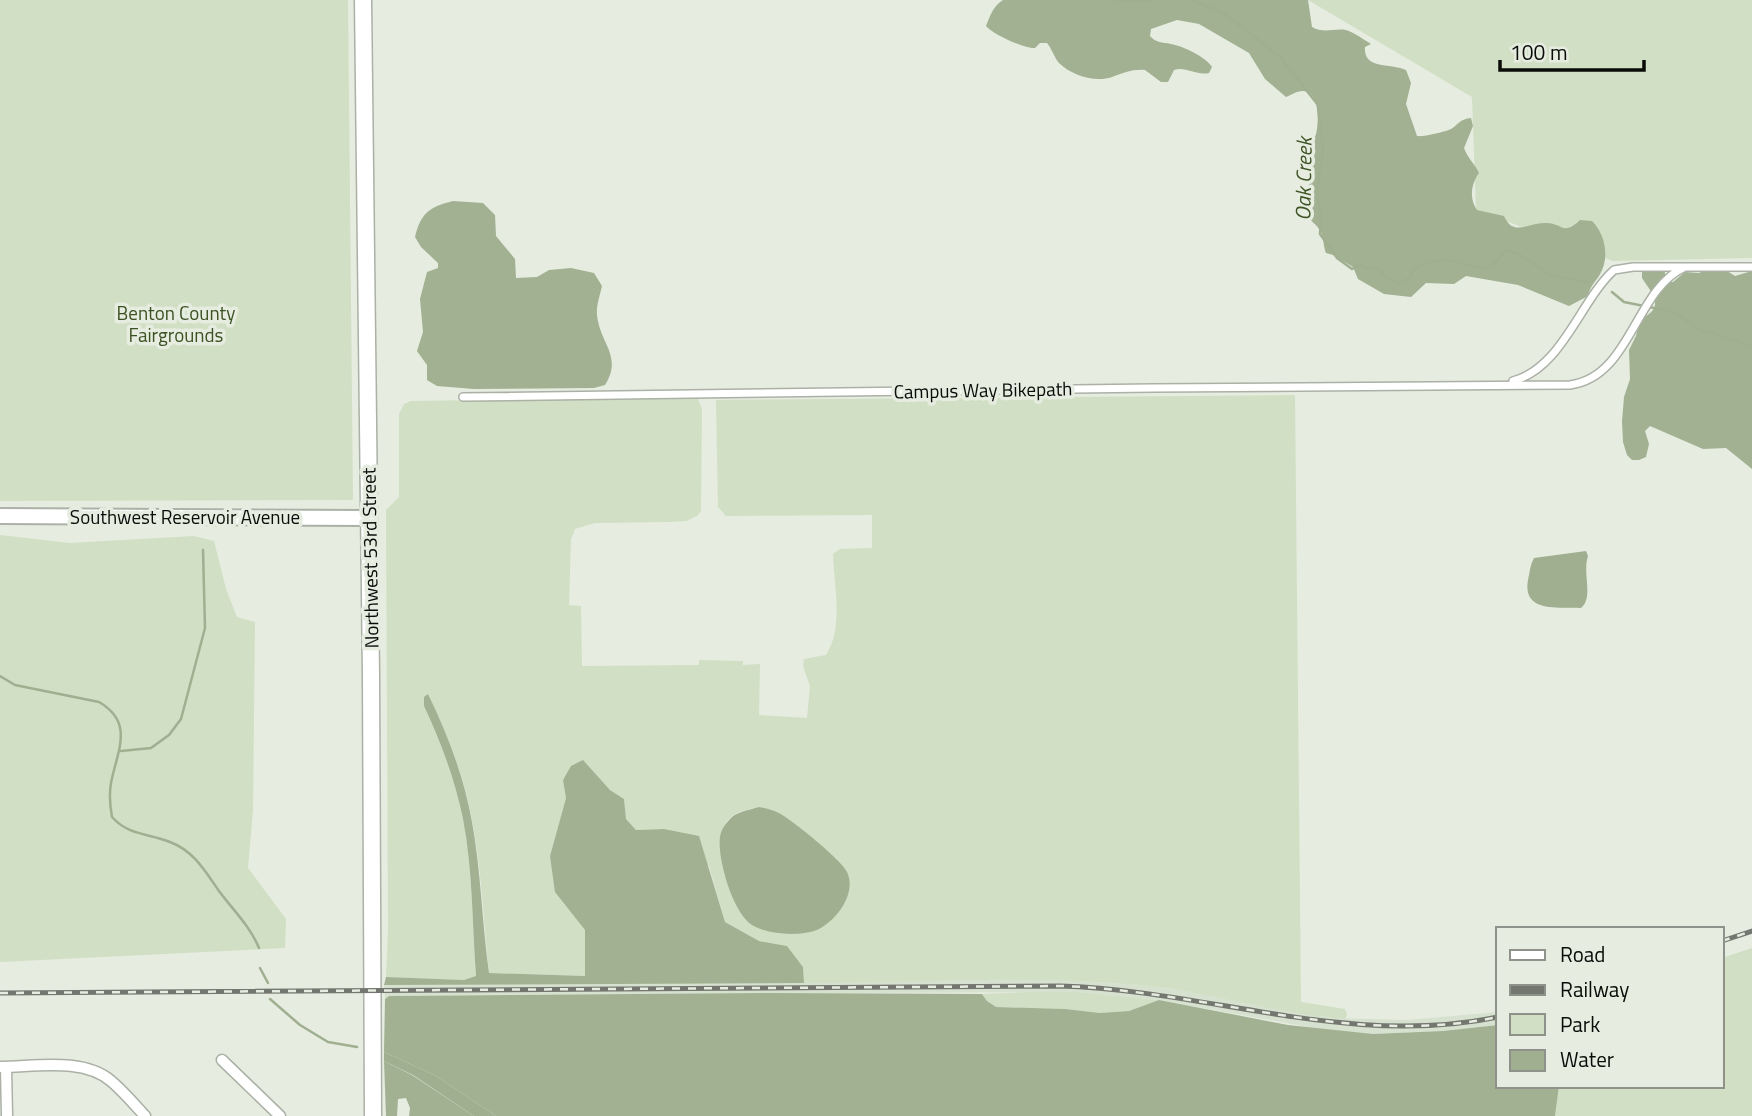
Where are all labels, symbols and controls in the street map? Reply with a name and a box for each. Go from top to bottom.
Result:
scale bar [1500,28,1644,72]
text: 100 m [1510,36,1567,68]
water label: Oak Creek [1286,134,1320,221]
park label: Benton County Fairgrounds [117,298,235,349]
street label: Campus Way Bikepath [893,373,1073,406]
street label: Northwest 53rd Street [353,467,386,649]
street label: Southwest Reservoir Avenue [70,502,300,531]
legend [1496,927,1724,1088]
text: Road [1560,938,1605,970]
text: Railway [1560,973,1629,1005]
text: Park [1560,1008,1600,1040]
text: Water [1560,1043,1614,1075]

